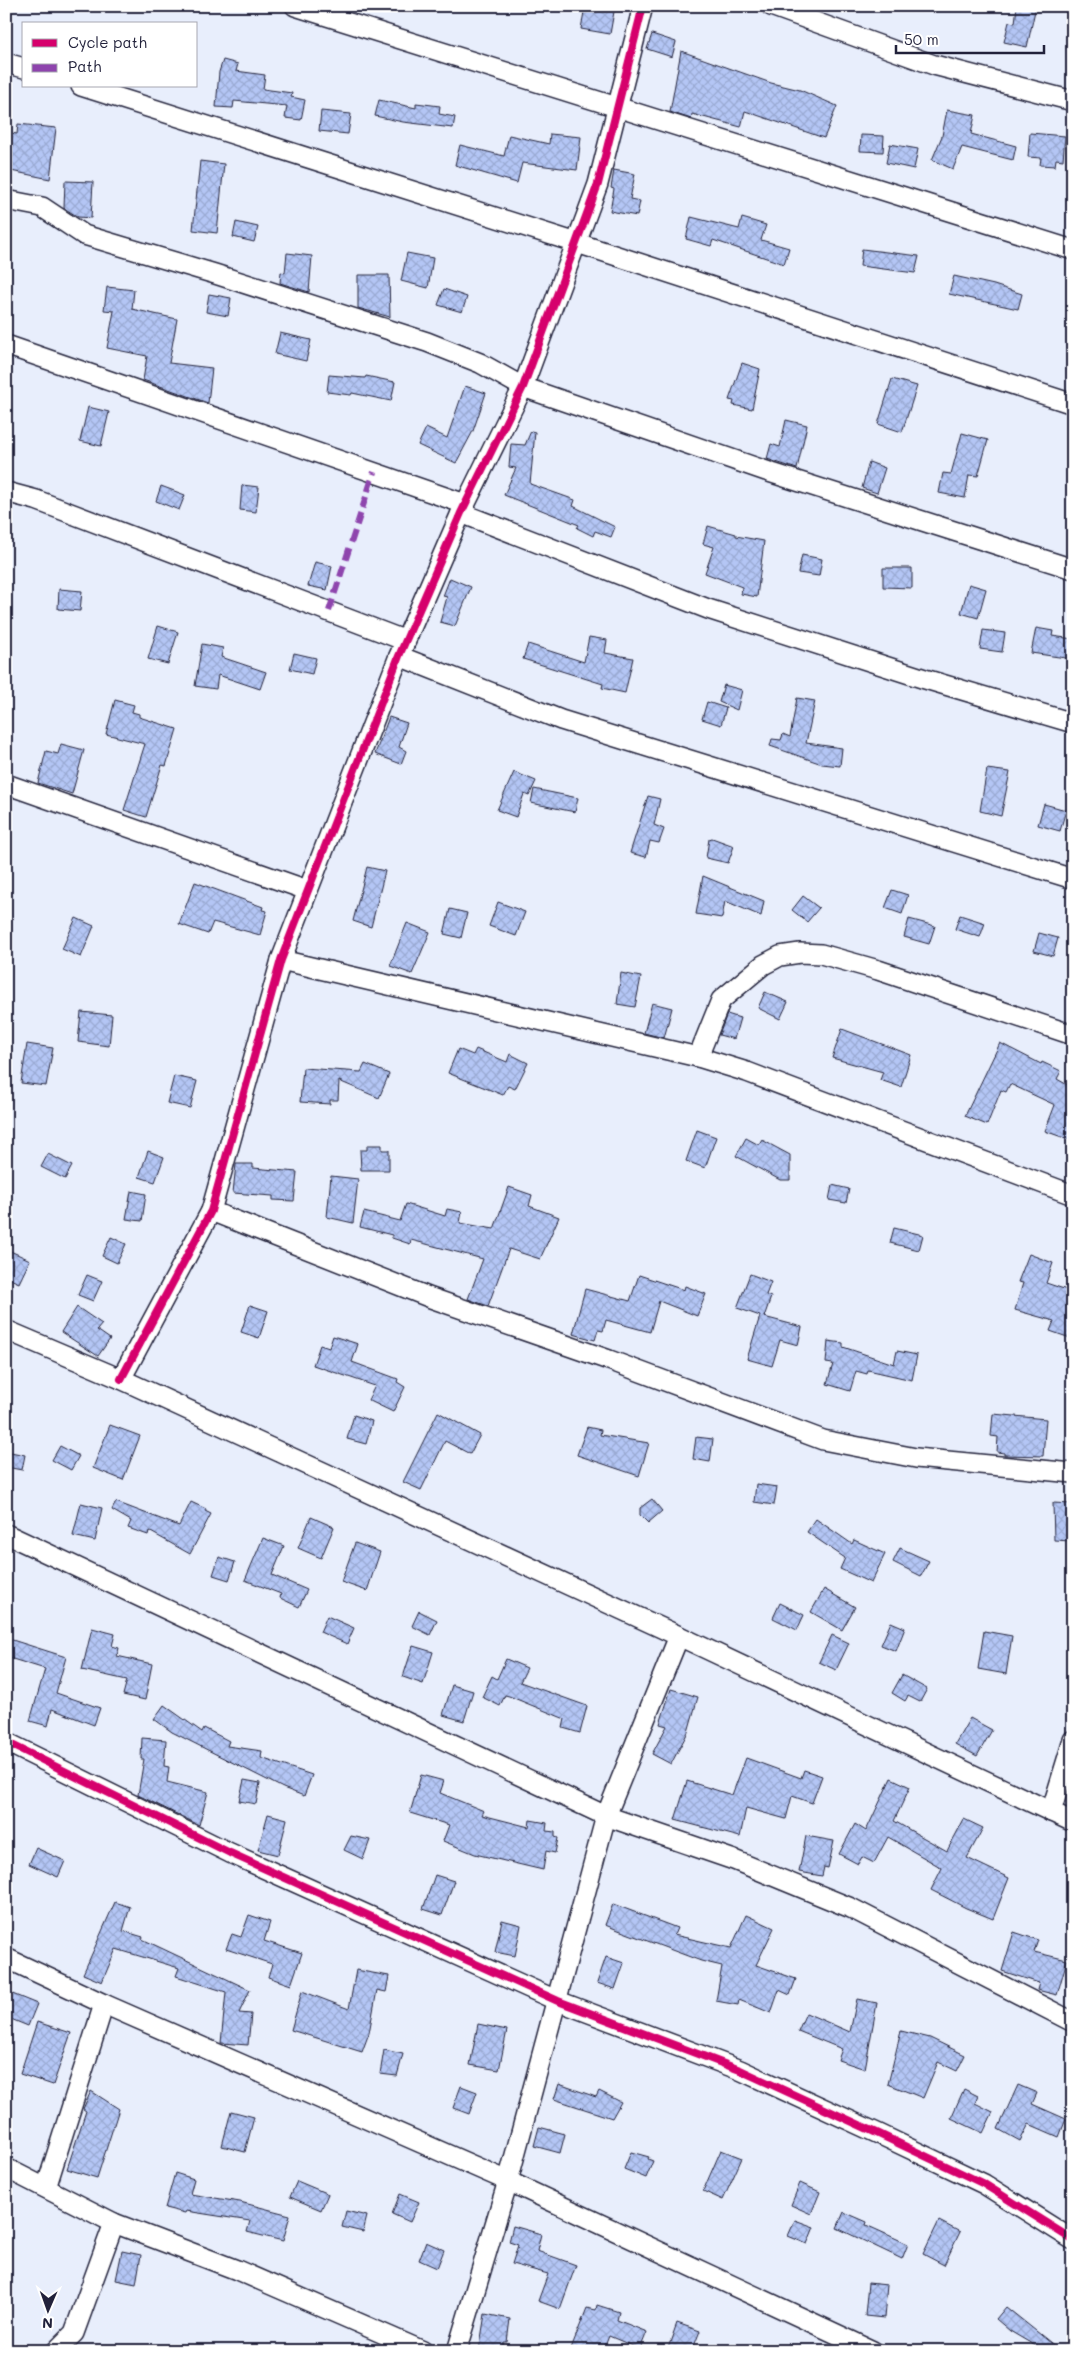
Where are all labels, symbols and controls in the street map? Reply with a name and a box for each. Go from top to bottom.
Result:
legend [22,22,198,88]
scale bar [896,22,1044,54]
text: 50 m [904,29,939,49]
text: Cycle path [68,32,147,52]
text: Path [68,56,102,76]
north arrow [22,2284,72,2334]
text: N [42,2314,53,2333]

